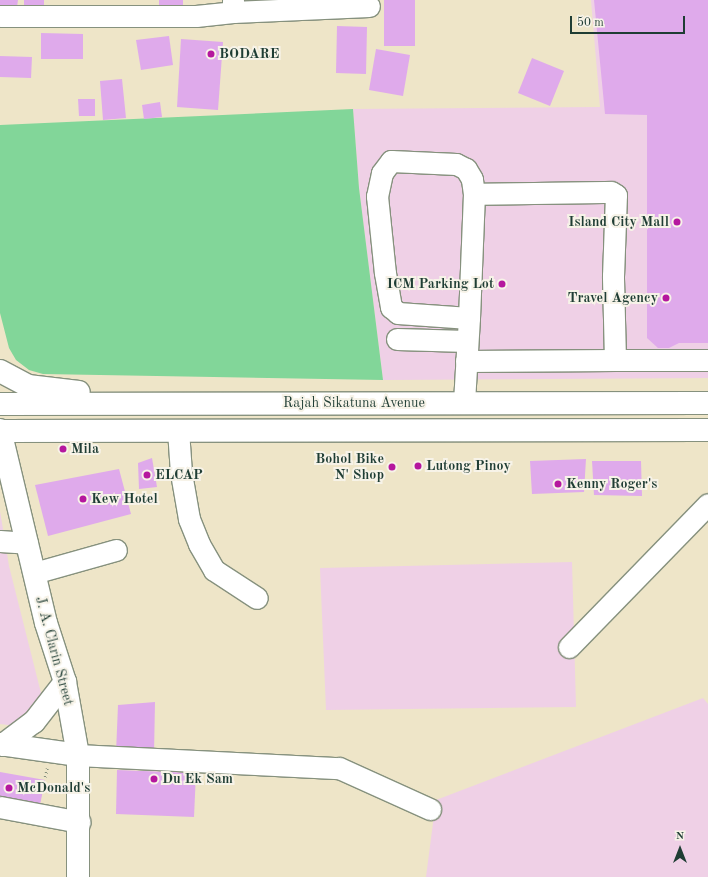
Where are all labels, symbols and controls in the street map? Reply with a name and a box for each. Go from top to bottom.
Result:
scale bar [572,8,687,34]
text: 50 m [577,17,604,29]
place label: BODARE [219,46,279,62]
marker: BODARE [206,49,216,59]
place label: Island City Mall [568,214,669,230]
marker: Island City Mall [672,217,682,227]
place label: ICM Parking Lot [387,276,494,292]
marker: ICM Parking Lot [497,279,507,289]
place label: Travel Agency [567,290,658,306]
marker: Travel Agency [661,293,671,303]
street label: Rajah Sikatuna Avenue [283,395,425,411]
place label: Mila [71,441,99,457]
marker: Mila [58,444,68,454]
place label: Bohol Bike N' Shop [315,451,384,484]
place label: Lutong Pinoy [426,458,511,474]
marker: Lutong Pinoy [413,461,423,471]
marker: Bohol Bike N' Shop [387,462,397,472]
place label: ELCAP [155,467,203,483]
marker: ELCAP [142,470,152,480]
place label: Kenny Roger's [566,476,657,492]
marker: Kenny Roger's [553,479,563,489]
place label: Kew Hotel [91,491,158,507]
marker: Kew Hotel [78,494,88,504]
street label: J. A. Clarin Street [31,595,77,707]
place label: Du Ek Sam [162,771,233,787]
marker: Du Ek Sam [149,774,159,784]
place label: McDonald's [17,780,90,796]
marker: McDonald's [4,783,14,793]
north arrow [660,829,700,869]
text: N [676,831,684,842]

